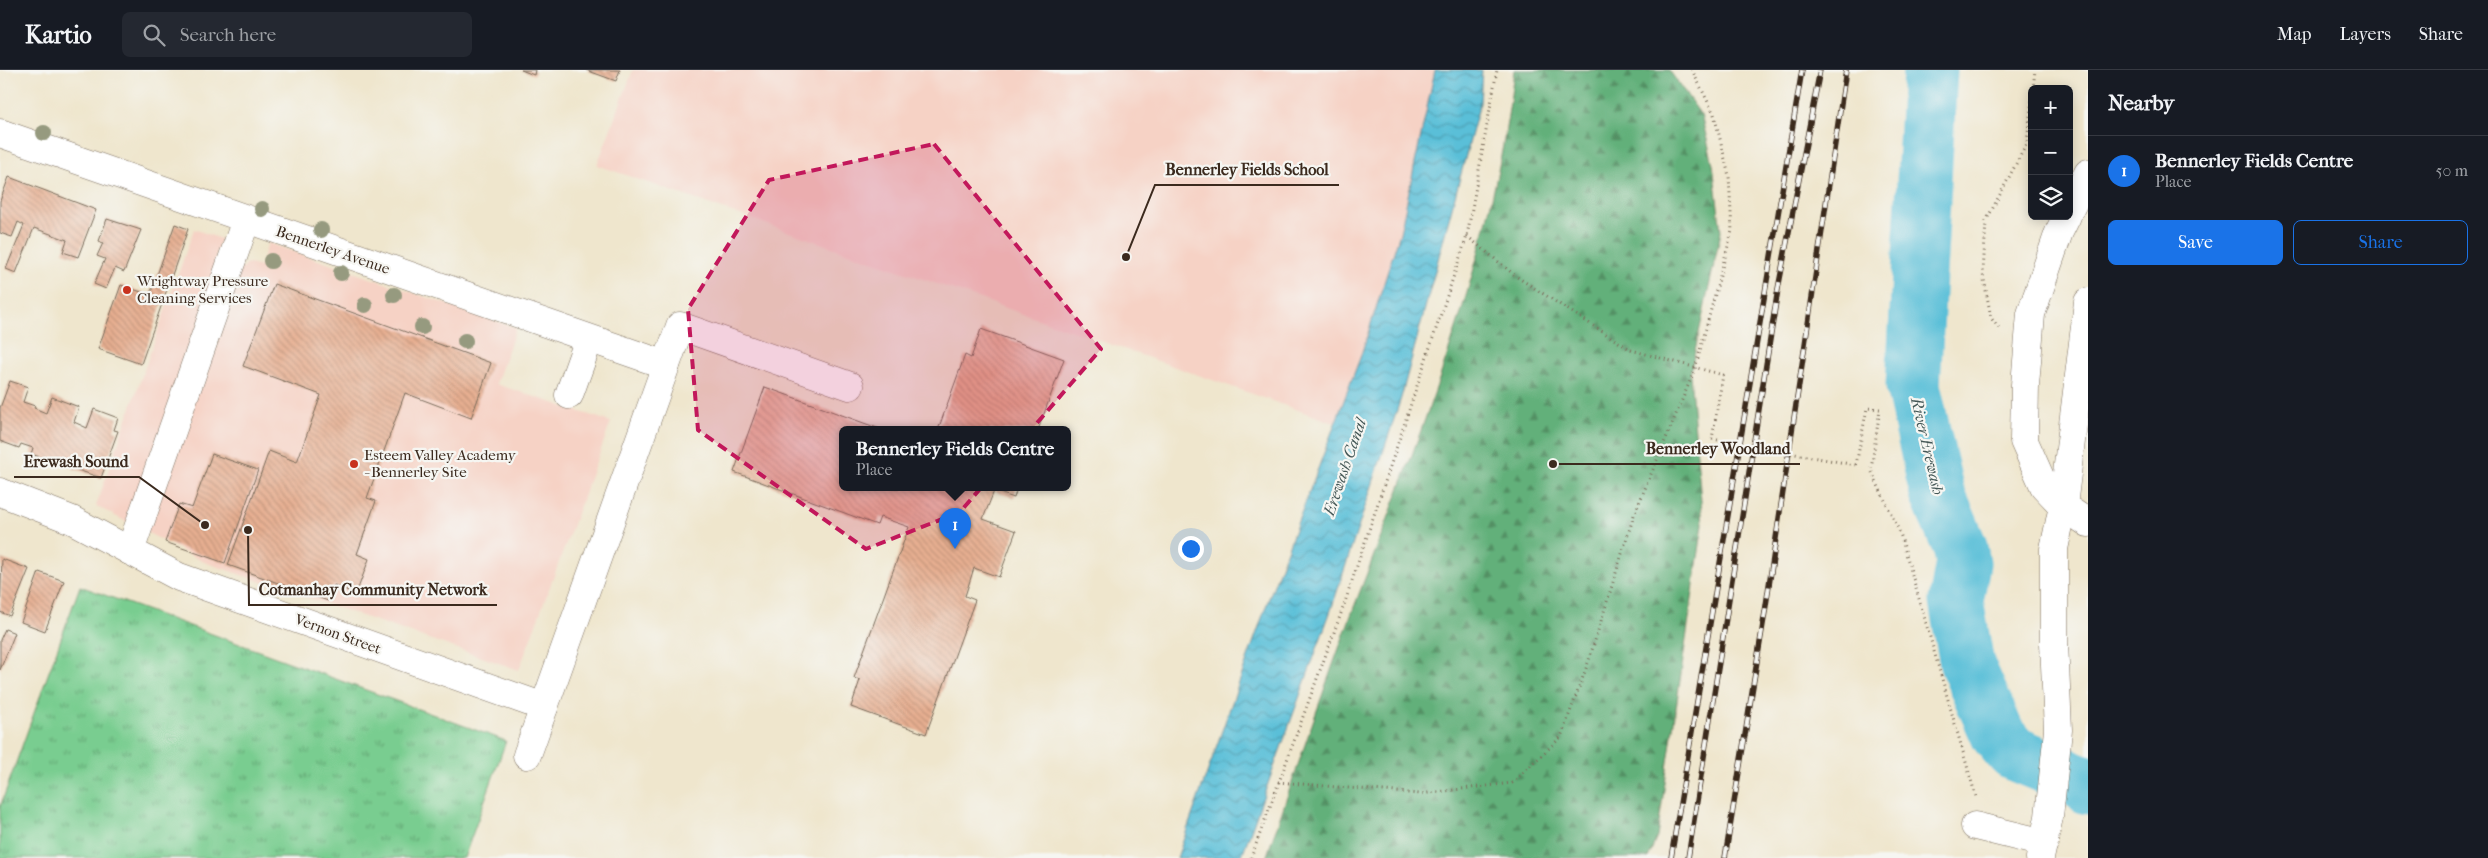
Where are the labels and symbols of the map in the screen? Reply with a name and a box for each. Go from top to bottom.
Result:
callout: Bennerley Fields School [1155,154,1339,185]
text: Bennerley Fields School [1165,160,1329,180]
street label: Bennerley Avenue [274,222,393,278]
place label: Wrightway Pressure Cleaning Services [136,272,269,307]
marker: Wrightway Pressure Cleaning Services [121,284,133,296]
water label: River Erewash [1907,395,1948,497]
water label: Erewash Canal [1319,414,1371,519]
callout: Bennerley Woodland [1636,433,1800,464]
text: Bennerley Woodland [1646,439,1792,459]
callout: Erewash Sound [14,446,139,477]
place label: Esteem Valley Academy - Bennerley Site [364,446,517,481]
text: Erewash Sound [24,452,130,471]
marker: Esteem Valley Academy - Bennerley Site [348,458,360,470]
pin: 1 [939,508,971,549]
your location [1178,536,1204,562]
callout: Cotmanhay Community Network [249,574,497,605]
text: Cotmanhay Community Network [259,580,488,600]
street label: Vernon Street [292,610,384,658]

